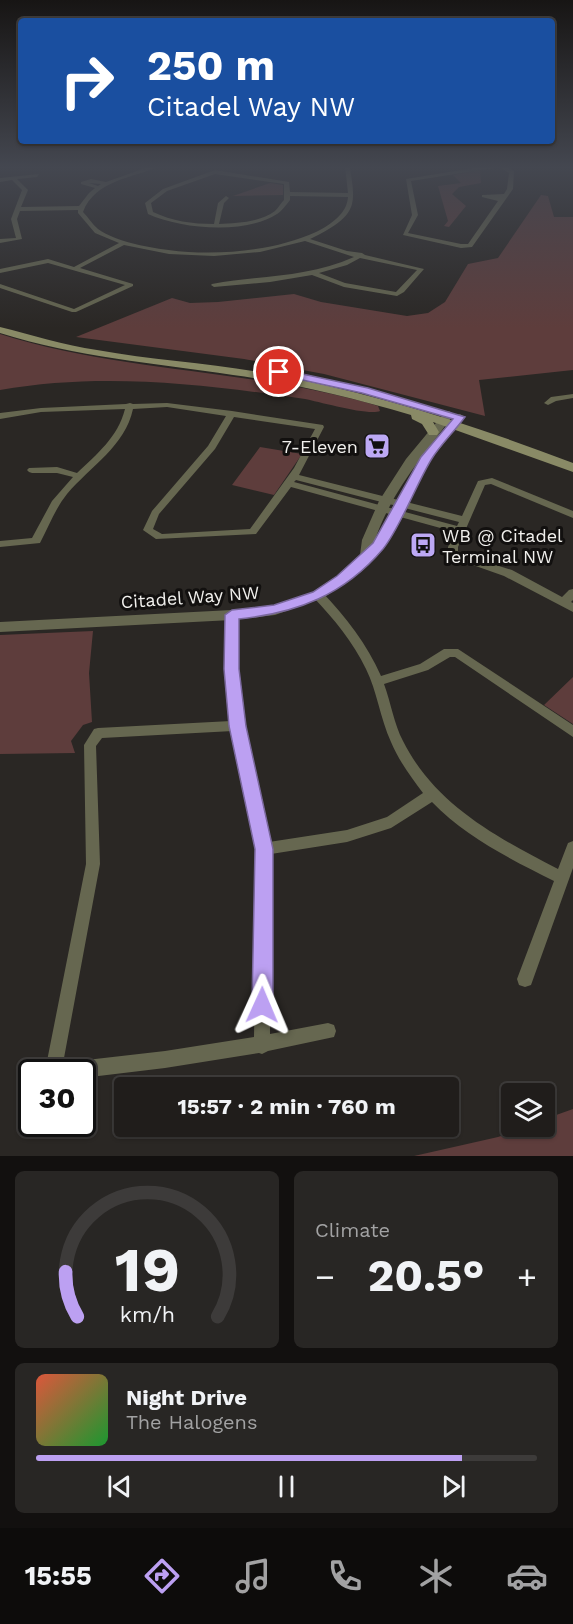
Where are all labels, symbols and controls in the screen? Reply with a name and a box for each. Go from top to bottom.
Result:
text: 250 m [147,41,275,90]
icon: right [48,42,126,120]
text: Citadel Way NW [147,91,355,123]
pin [253,346,304,397]
icon: arrive [262,355,295,388]
supermarket icon: 7-Eleven [362,431,392,461]
place label: 7-Eleven [282,436,358,457]
place label: WB @ Citadel Terminal NW [442,525,563,567]
bus stop icon: WB @ Citadel Terminal NW [408,530,438,560]
street label: Citadel Way NW [120,582,260,612]
position arrow [230,973,294,1037]
speed limit sign: 30 [18,1059,96,1137]
map controls [501,1083,555,1137]
button: layers [501,1083,555,1137]
text: 15:57 · 2 min · 760 m [177,1094,396,1119]
text: Climate [315,1218,390,1242]
text: 19 [114,1233,180,1306]
text: 20.5° [368,1249,484,1302]
text: − [315,1257,335,1296]
text: + [517,1257,537,1296]
text: km/h [119,1302,175,1327]
text: Night Drive [126,1385,247,1410]
text: The Halogens [126,1410,258,1434]
icon: previous [103,1470,136,1503]
icon: pause [270,1470,303,1503]
icon: next [437,1470,470,1503]
icon: directions [141,1555,183,1597]
icon: music [232,1555,274,1597]
icon: phone [324,1555,366,1597]
icon: climate [415,1555,457,1597]
icon: car [506,1555,548,1597]
text: 15:55 [25,1560,92,1592]

